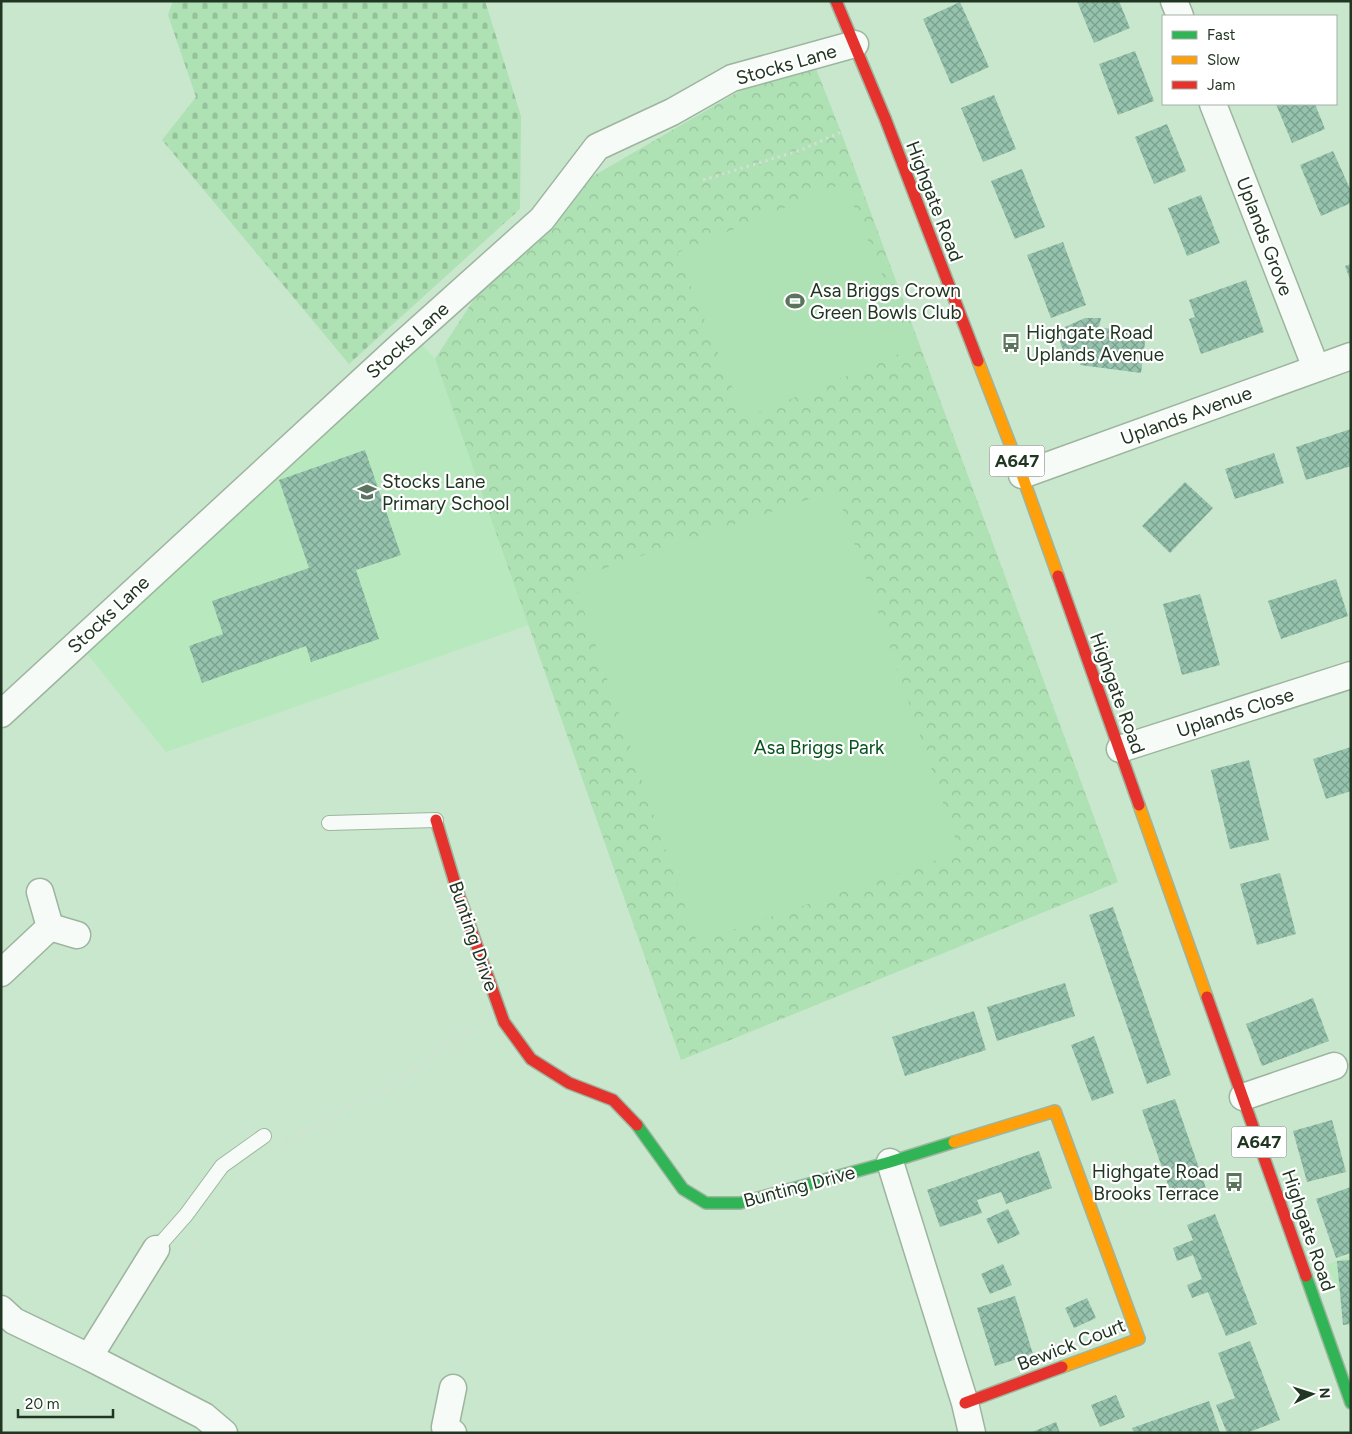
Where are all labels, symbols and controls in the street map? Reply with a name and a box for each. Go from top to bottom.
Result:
legend [1162,15,1337,105]
text: Fast [1207,26,1236,44]
street label: Stocks Lane [733,39,839,90]
text: Slow [1207,51,1240,69]
text: Jam [1207,76,1235,94]
street label: Highgate Road [901,138,968,265]
street label: Uplands Grove [1231,173,1298,299]
place label: Asa Briggs Crown Green Bowls Club [810,279,962,324]
sports icon: Asa Briggs Crown Green Bowls Club [784,290,806,312]
street label: Stocks Lane [361,297,453,384]
place label: Highgate Road Uplands Avenue [1026,321,1164,366]
bus stop icon: Highgate Road Uplands Avenue [1000,332,1022,354]
street label: Uplands Avenue [1117,381,1255,450]
road number: A647 [990,446,1044,476]
place label: Stocks Lane Primary School [382,470,510,515]
school or university icon: Stocks Lane Primary School [356,481,378,503]
street label: Stocks Lane [63,571,154,658]
street label: Highgate Road [1085,629,1150,757]
street label: Uplands Close [1174,683,1297,742]
park label: Asa Briggs Park [754,736,885,759]
street label: Bunting Drive [444,878,503,994]
road number: A647 [1232,1126,1286,1158]
place label: Highgate Road Brooks Terrace [1092,1160,1219,1205]
street label: Bunting Drive [741,1161,858,1212]
street label: Highgate Road [1277,1166,1340,1294]
bus stop icon: Highgate Road Brooks Terrace [1223,1171,1245,1193]
street label: Bewick Court [1014,1313,1129,1376]
north arrow [1287,1369,1337,1419]
scale bar [18,1386,112,1418]
text: N [1316,1387,1333,1399]
text: 20 m [25,1395,59,1413]

